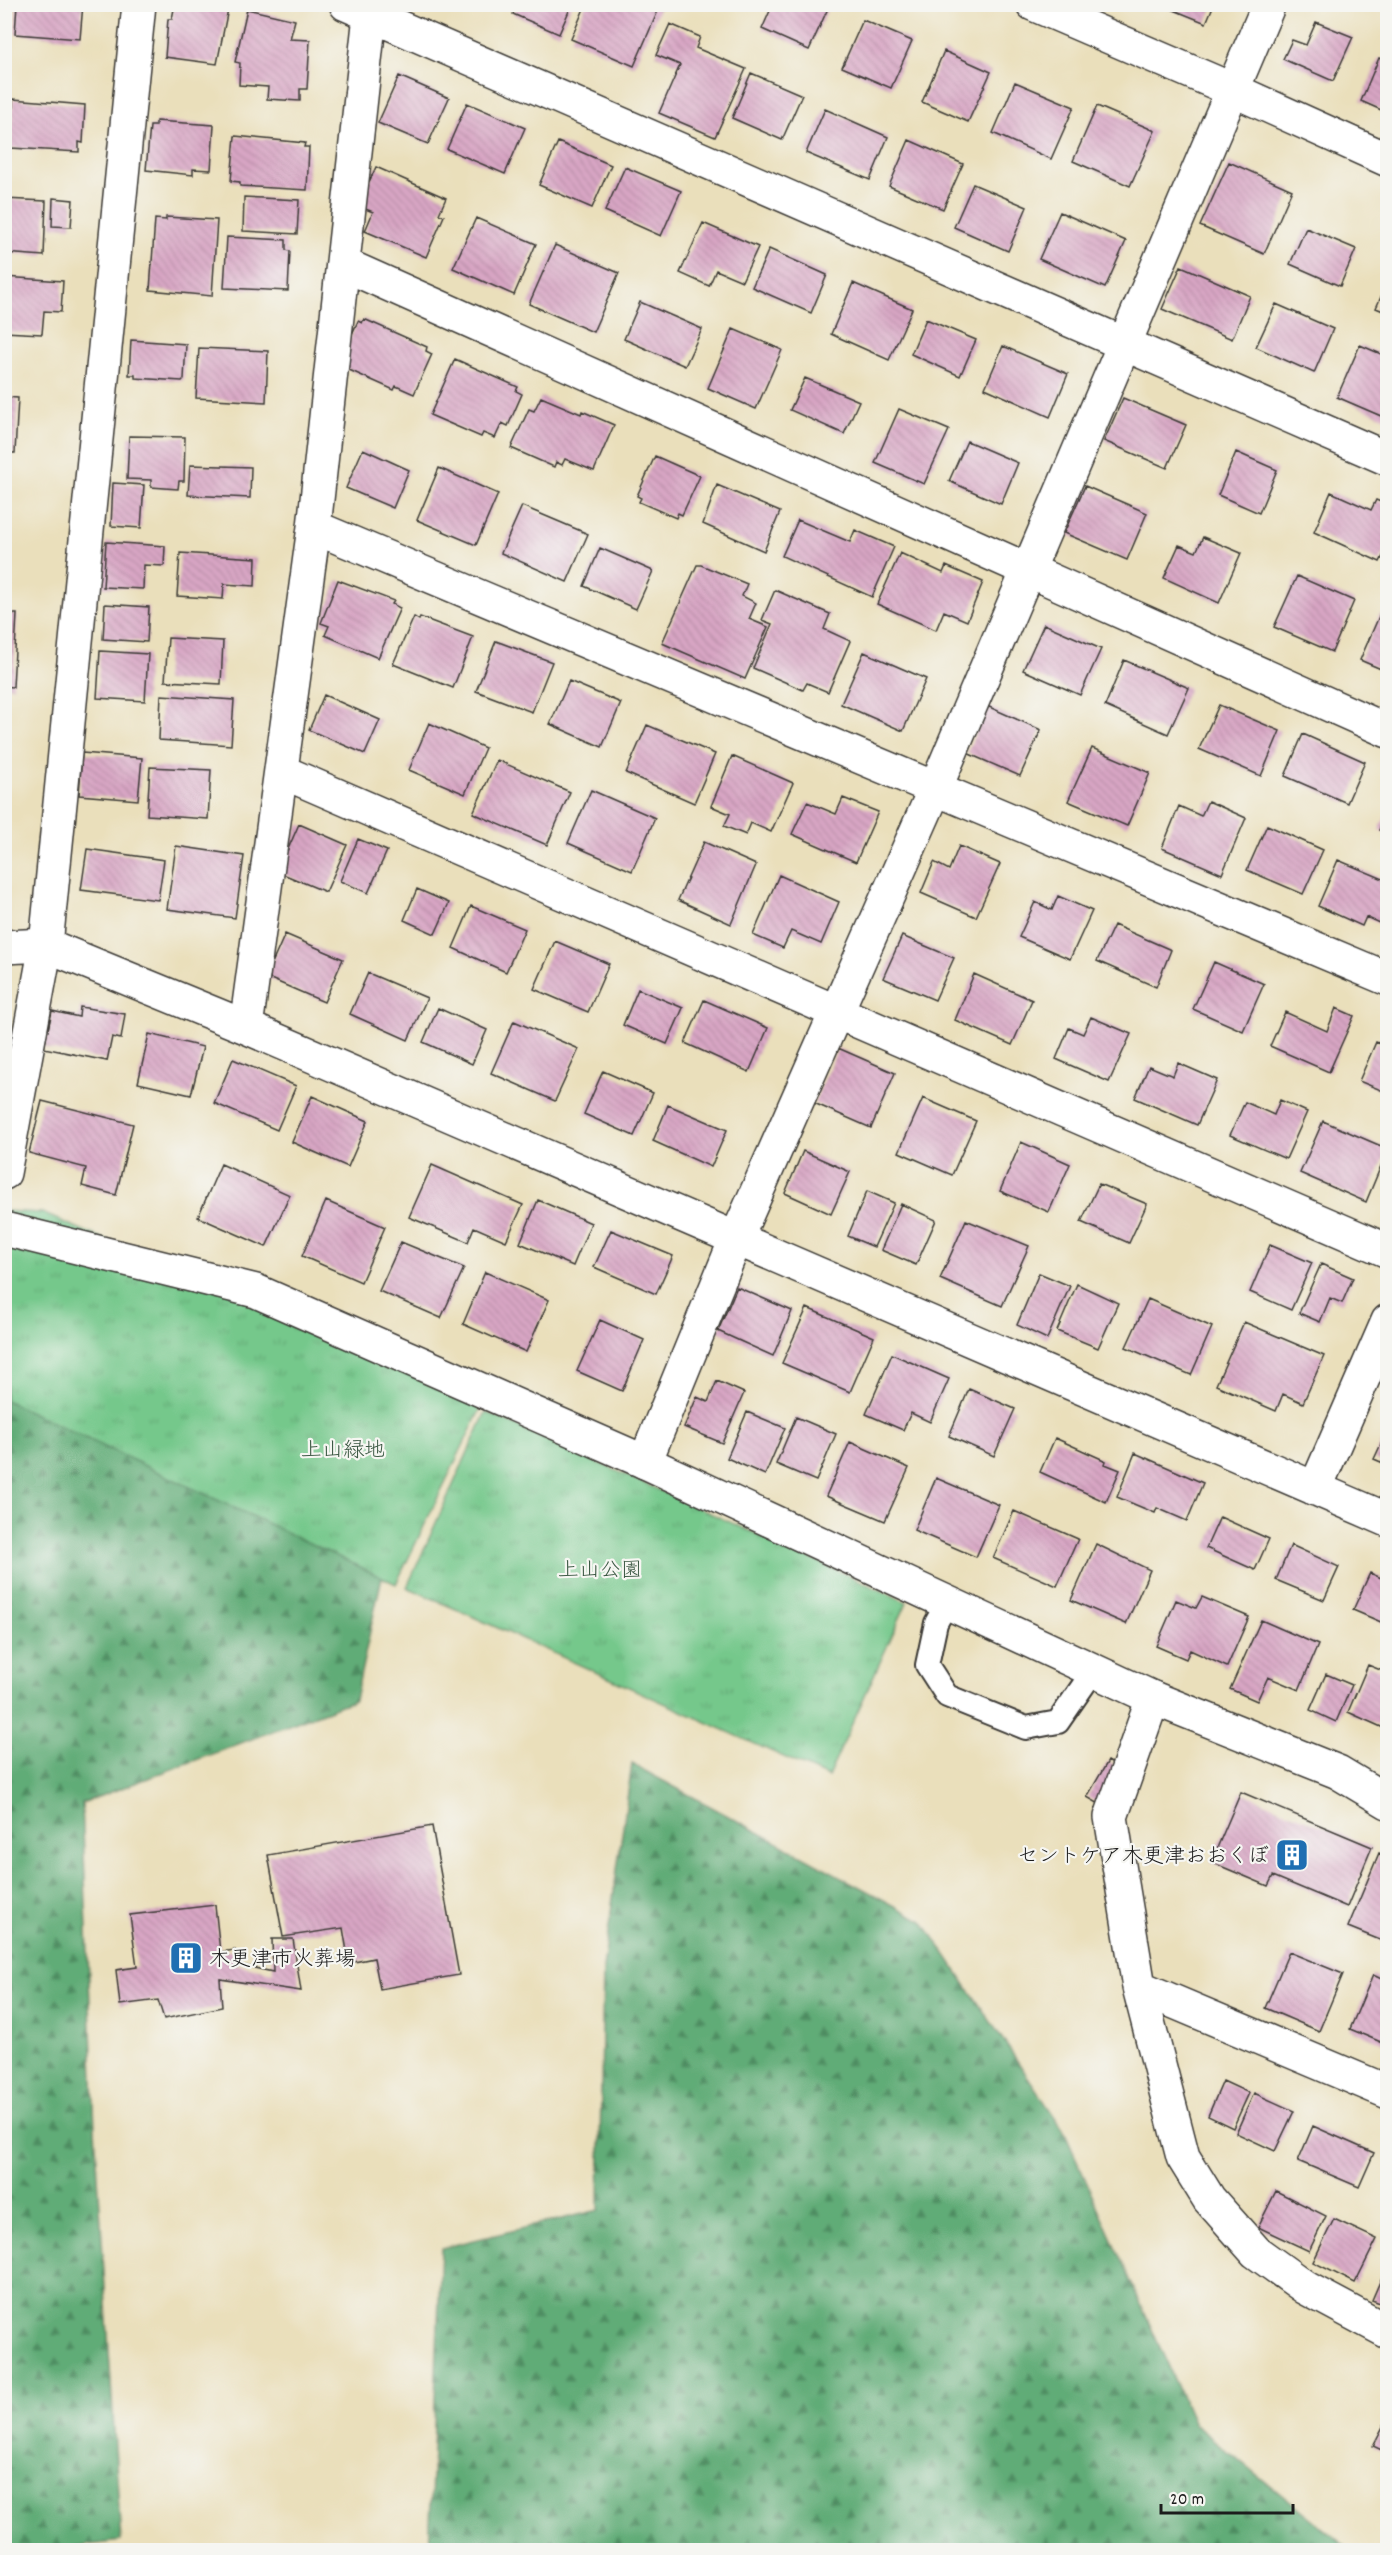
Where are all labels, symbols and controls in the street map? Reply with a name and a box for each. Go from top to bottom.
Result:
park label: 上山緑地 [301,1437,385,1467]
park label: 上山公園 [558,1557,642,1587]
building icon: セントケア木更津おおくぼ [1274,1837,1310,1873]
place label: セントケア木更津おおくぼ [1017,1843,1269,1873]
building icon: 木更津市火葬場 [168,1940,204,1976]
place label: 木更津市火葬場 [209,1946,356,1976]
scale bar [1161,2477,1293,2515]
text: 20 m [1170,2488,1204,2513]

